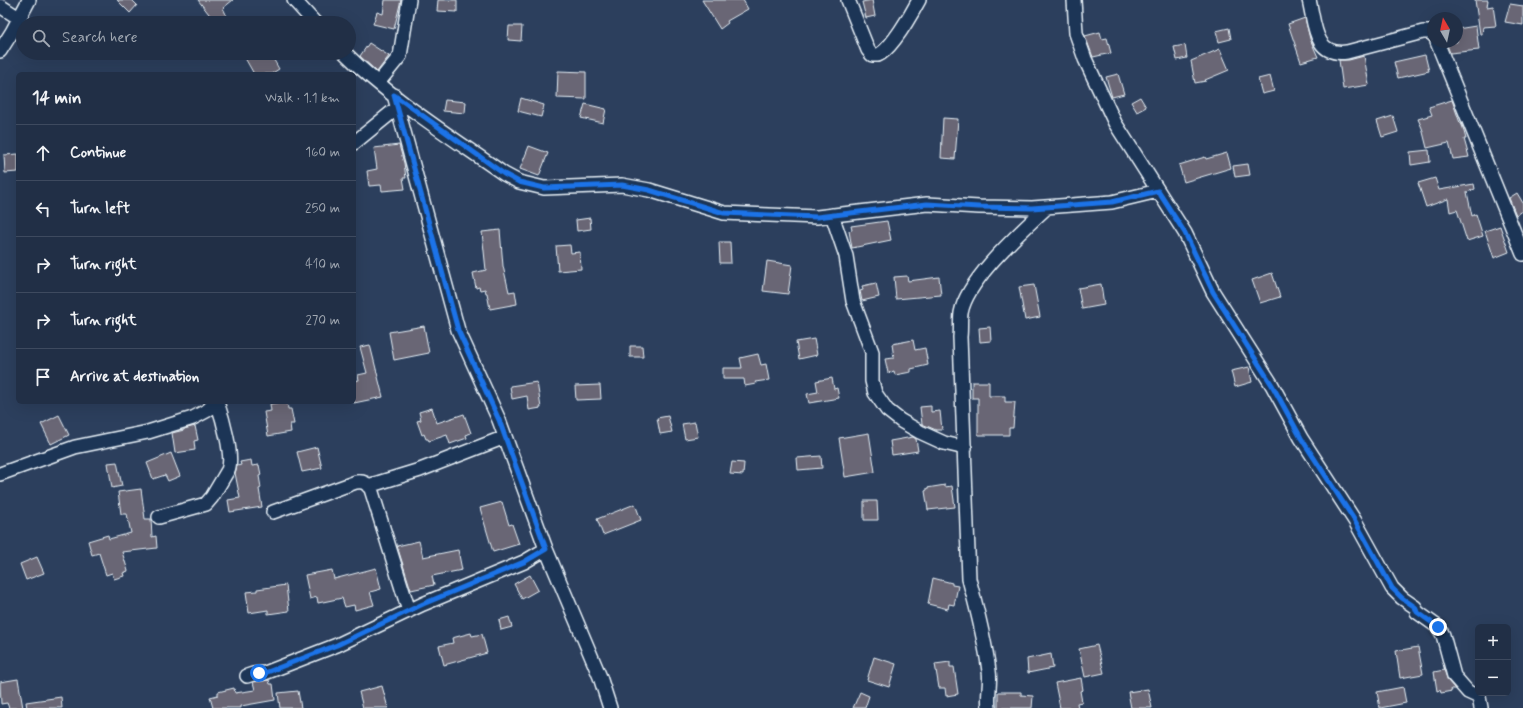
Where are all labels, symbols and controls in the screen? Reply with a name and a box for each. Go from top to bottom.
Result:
north arrow [1427,12,1463,48]
search box [16,16,356,60]
icon: search [30,27,52,49]
text: Search here [62,28,138,48]
text: 14 min [32,87,81,109]
text: Walk · 1.1 km [265,90,340,107]
icon: ahead [32,142,54,164]
text: Continue [70,143,126,163]
text: 160 m [305,144,340,161]
icon: left [32,198,54,220]
text: Turn left [70,199,130,219]
text: 250 m [305,200,340,217]
icon: right [32,254,54,276]
text: Turn right [70,255,137,275]
text: 410 m [305,256,340,273]
icon: right [32,310,54,332]
text: Turn right [70,311,137,331]
text: 270 m [305,312,340,329]
icon: arrive [32,366,54,388]
text: Arrive at destination [70,367,199,387]
route end [1429,618,1447,636]
map controls [1475,624,1511,696]
button: + [1475,624,1511,660]
button: − [1475,660,1511,696]
route start [250,664,268,682]

